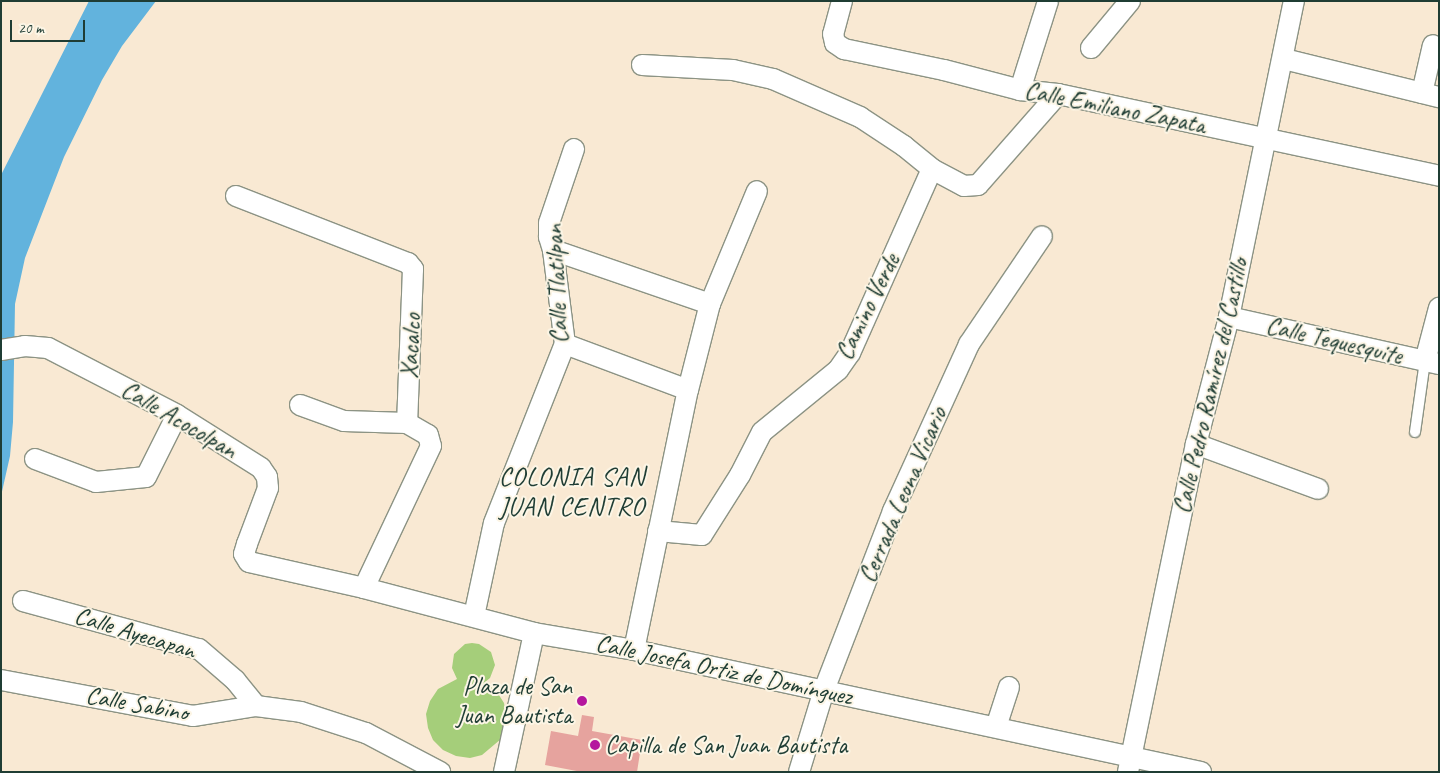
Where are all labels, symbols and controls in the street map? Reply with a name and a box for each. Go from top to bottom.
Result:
scale bar [12,10,88,42]
text: 20 m [18,19,44,38]
street label: Calle Emiliano Zapata [1022,76,1208,140]
street label: Calle Tlatilpan [539,223,575,345]
street label: Camino Verde [830,249,906,365]
street label: Calle Pedro Ramírez del Castillo [1167,255,1255,517]
street label: Calle Tequesquite [1264,311,1404,371]
street label: Xacalco [394,313,428,379]
street label: Calle Acocolpan [116,375,242,465]
street label: Cerrada Leona Vicario [853,403,953,587]
district label: COLONIA SAN JUAN CENTRO [499,461,645,522]
street label: Calle Ayecapan [71,600,199,666]
street label: Calle Josefa Ortiz de Domínguez [593,628,855,712]
place label: Plaza de San Juan Bautista [454,672,572,731]
street label: Calle Sabino [83,680,191,728]
marker: Plaza de San Juan Bautista [576,695,588,707]
place label: Capilla de San Juan Bautista [605,730,848,760]
marker: Capilla de San Juan Bautista [589,739,601,751]

